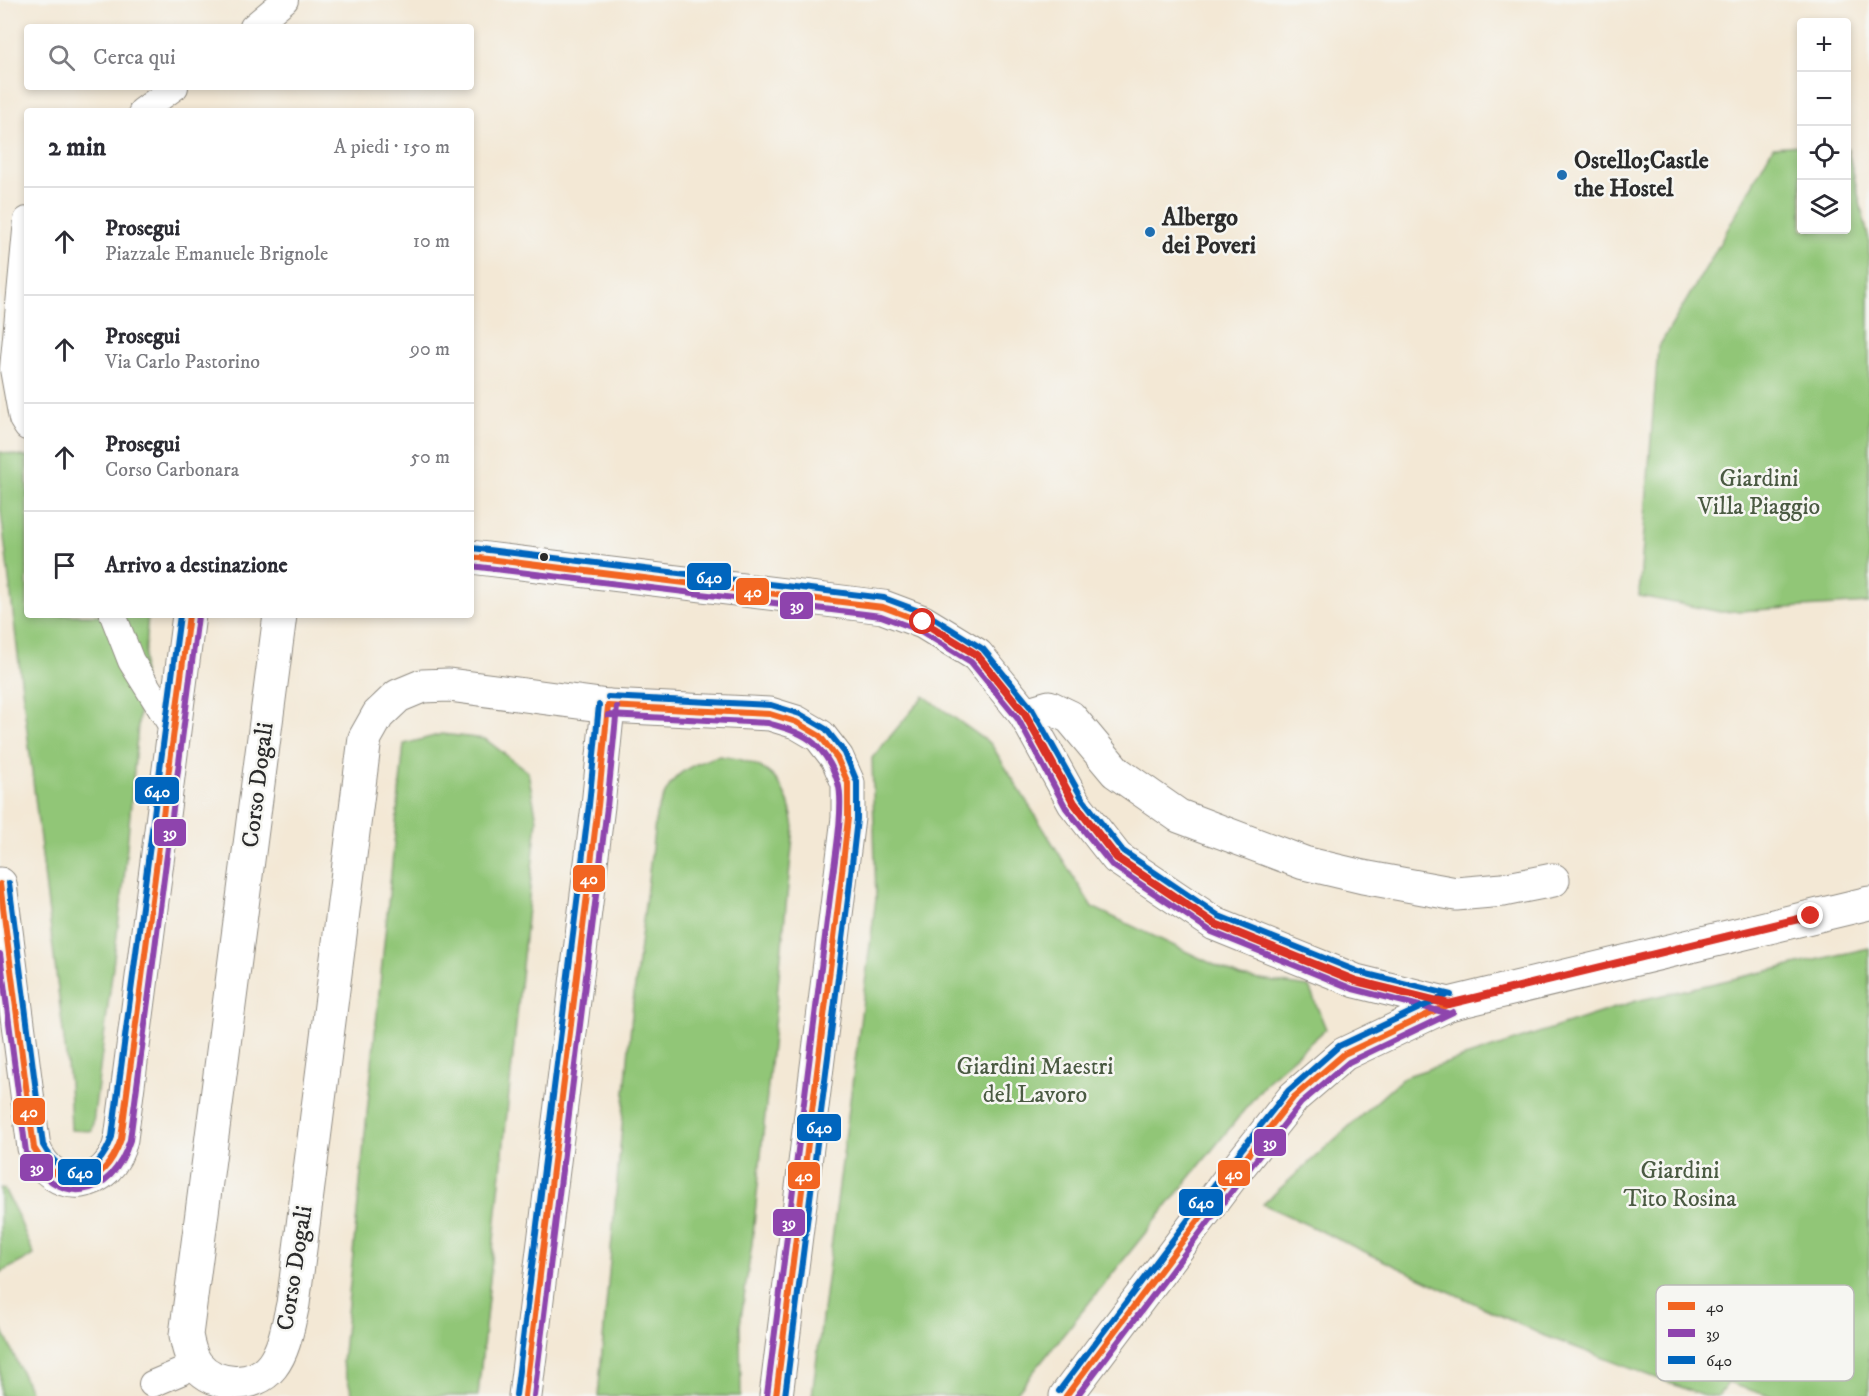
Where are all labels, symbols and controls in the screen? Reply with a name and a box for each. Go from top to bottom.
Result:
map controls [1797,18,1851,234]
button: + [1797,18,1851,72]
search box [24,24,474,90]
icon: search [45,41,78,74]
text: Cerca qui [93,44,176,71]
button: − [1797,72,1851,126]
button: locate [1797,126,1851,180]
text: 2 min [48,131,106,164]
text: A piedi · 150 m [334,135,450,160]
place label: Ostello;Castle the Hostel [1574,146,1709,204]
marker: Ostello;Castle the Hostel [1555,168,1569,182]
button: layers [1797,180,1851,234]
place label: Albergo dei Poveri [1161,203,1256,261]
text: Prosegui [105,215,180,242]
icon: ahead [48,225,81,258]
marker: Albergo dei Poveri [1143,225,1157,239]
text: 10 m [413,229,450,254]
text: Piazzale Emanuele Brignole [105,242,328,267]
text: Prosegui [105,323,180,350]
icon: ahead [48,333,81,366]
text: 90 m [410,337,450,362]
text: Via Carlo Pastorino [105,350,260,375]
text: Prosegui [105,431,180,458]
icon: ahead [48,441,81,474]
text: 50 m [410,445,450,470]
text: Corso Carbonara [105,458,239,483]
park label: Giardini Villa Piaggio [1697,464,1820,522]
icon: arrive [48,549,81,582]
unlabelled marker [538,551,550,563]
text: Arrivo a destinazione [105,552,288,579]
line badge: 640 [686,562,732,591]
text: 640 [696,568,722,588]
line badge: 40 [735,577,770,606]
text: 40 [743,582,762,602]
line badge: 39 [779,591,814,620]
text: 39 [790,596,804,616]
route start [909,608,935,634]
street label: Corso Dogali [235,721,281,849]
line badge: 640 [134,776,180,805]
text: 640 [144,782,170,802]
line badge: 39 [153,818,187,847]
text: 39 [163,823,177,843]
line badge: 40 [572,864,606,893]
text: 40 [579,869,598,889]
route end [1797,902,1823,928]
park label: Giardini Maestri del Lavoro [957,1052,1113,1110]
line badge: 40 [12,1097,46,1126]
text: 40 [19,1102,38,1122]
line badge: 640 [796,1113,842,1142]
text: 640 [806,1118,832,1138]
line badge: 39 [1253,1128,1287,1157]
text: 39 [1263,1133,1277,1153]
line badge: 39 [19,1153,54,1182]
park label: Giardini Tito Rosina [1623,1156,1737,1214]
text: 39 [30,1158,44,1178]
line badge: 640 [57,1158,102,1186]
line badge: 40 [1217,1159,1251,1187]
line badge: 40 [787,1161,821,1190]
text: 640 [67,1163,93,1183]
text: 40 [1224,1164,1243,1184]
text: 40 [794,1166,813,1186]
line badge: 640 [1178,1188,1224,1217]
text: 640 [1188,1193,1214,1213]
street label: Corso Dogali [270,1203,320,1333]
line badge: 39 [772,1208,806,1237]
text: 39 [782,1213,796,1233]
legend [1656,1285,1854,1381]
text: 40 [1706,1297,1724,1317]
text: 39 [1706,1324,1720,1344]
text: 640 [1706,1351,1732,1371]

